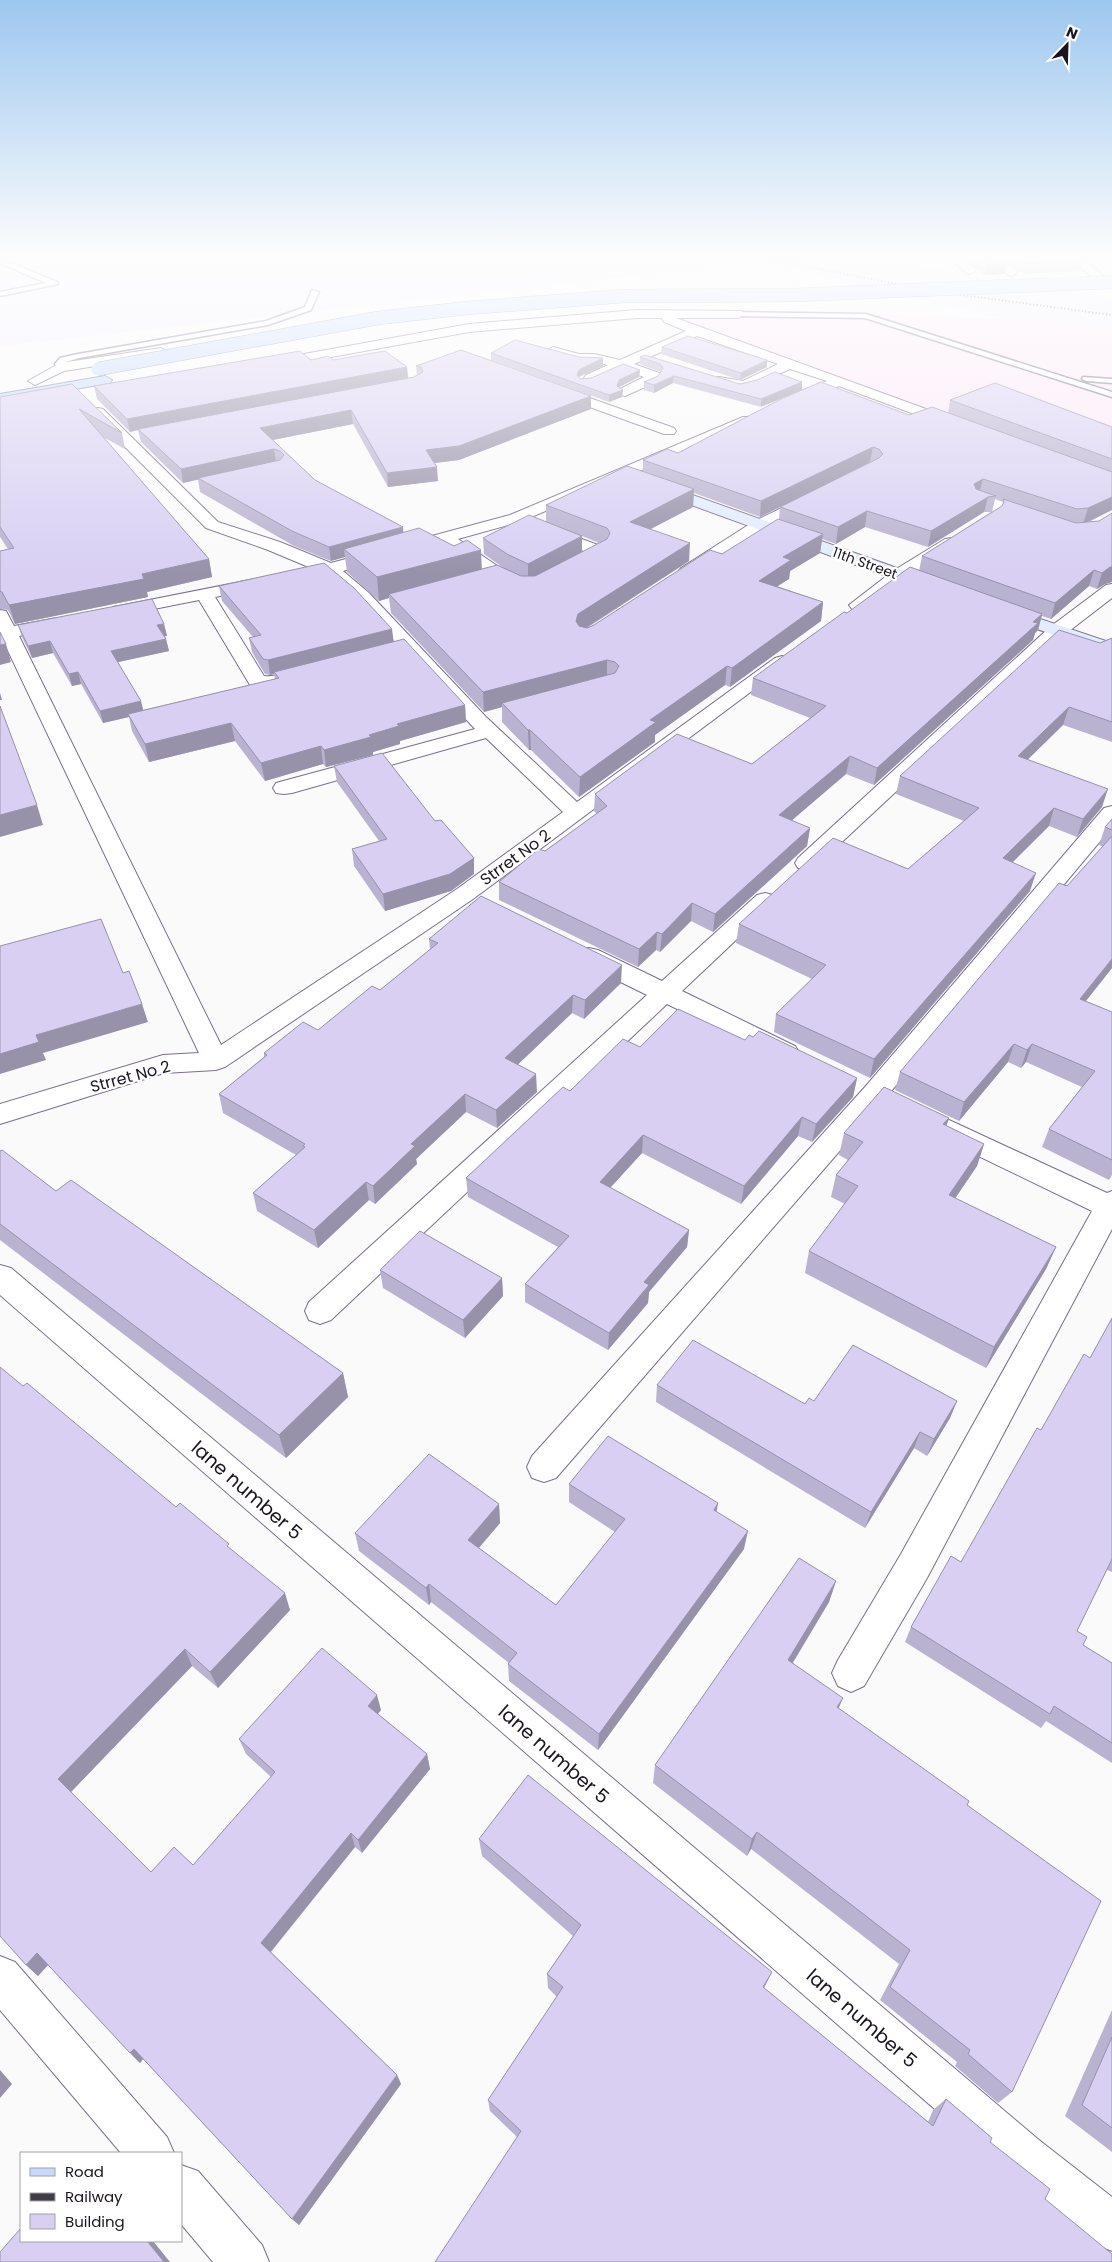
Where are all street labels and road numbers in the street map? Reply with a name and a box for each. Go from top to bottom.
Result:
street label: 11th Street [830,542,900,584]
street label: Strret No 2 [475,824,555,891]
street label: Strret No 2 [87,1055,173,1098]
street label: lane number 5 [185,1435,308,1546]
street label: lane number 5 [492,1699,615,1810]
street label: lane number 5 [800,1963,923,2074]

